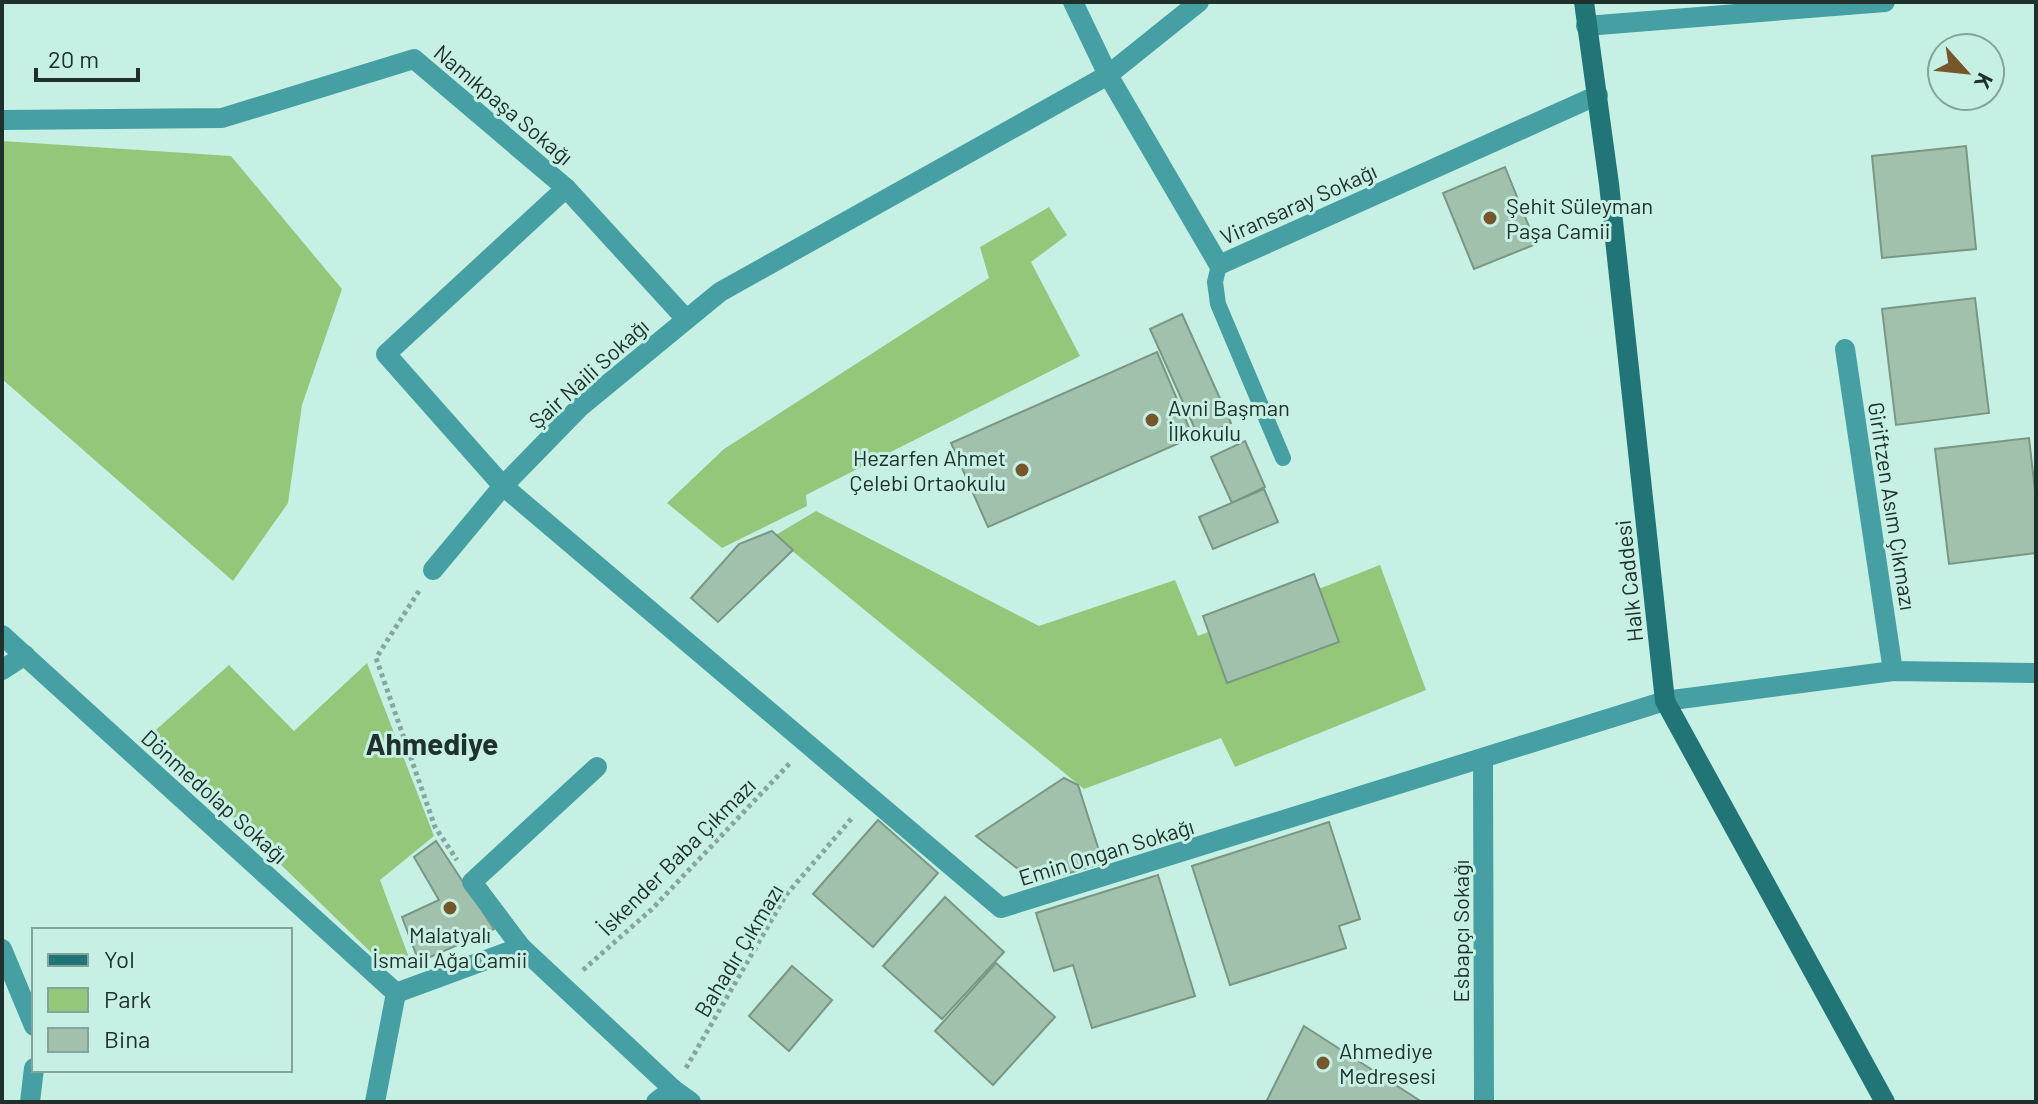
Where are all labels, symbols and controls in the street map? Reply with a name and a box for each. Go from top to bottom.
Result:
scale bar [36,32,138,82]
north arrow [1926,32,2006,112]
street label: Namıkpaşa Sokağı [429,38,579,170]
text: 20 m [48,44,99,73]
text: K [1970,69,1999,94]
street label: Viransaray Sokağı [1216,157,1380,249]
place label: Şehit Süleyman Paşa Camii [1506,192,1653,243]
marker: Şehit Süleyman Paşa Camii [1481,209,1499,227]
street label: Şair Naili Sokağı [523,312,653,434]
place label: Avni Başman İlkokulu [1168,394,1290,445]
street label: Giriftzen Asım Çıkmazı [1864,400,1922,612]
marker: Avni Başman İlkokulu [1143,411,1161,429]
place label: Hezarfen Ahmet Çelebi Ortaokulu [849,444,1006,495]
marker: Hezarfen Ahmet Çelebi Ortaokulu [1013,461,1031,479]
street label: Halk Caddesi [1609,519,1647,643]
street label: Dönmedolap Sokağı [137,724,293,868]
district label: Ahmediye [365,725,499,761]
street label: İskender Baba Çıkmazı [592,772,760,940]
street label: Emin Ongan Sokağı [1015,812,1197,890]
street label: Esbapçı Sokağı [1447,860,1473,1002]
street label: Bahadır Çıkmazı [688,879,788,1021]
marker: Malatyalı İsmail Ağa Camii [441,899,459,917]
place label: Malatyalı İsmail Ağa Camii [373,921,527,972]
legend [32,928,292,1072]
text: Yol [104,944,135,973]
text: Park [104,984,151,1013]
text: Bina [104,1024,150,1053]
place label: Ahmediye Medresesi [1339,1037,1436,1088]
marker: Ahmediye Medresesi [1314,1054,1332,1072]

